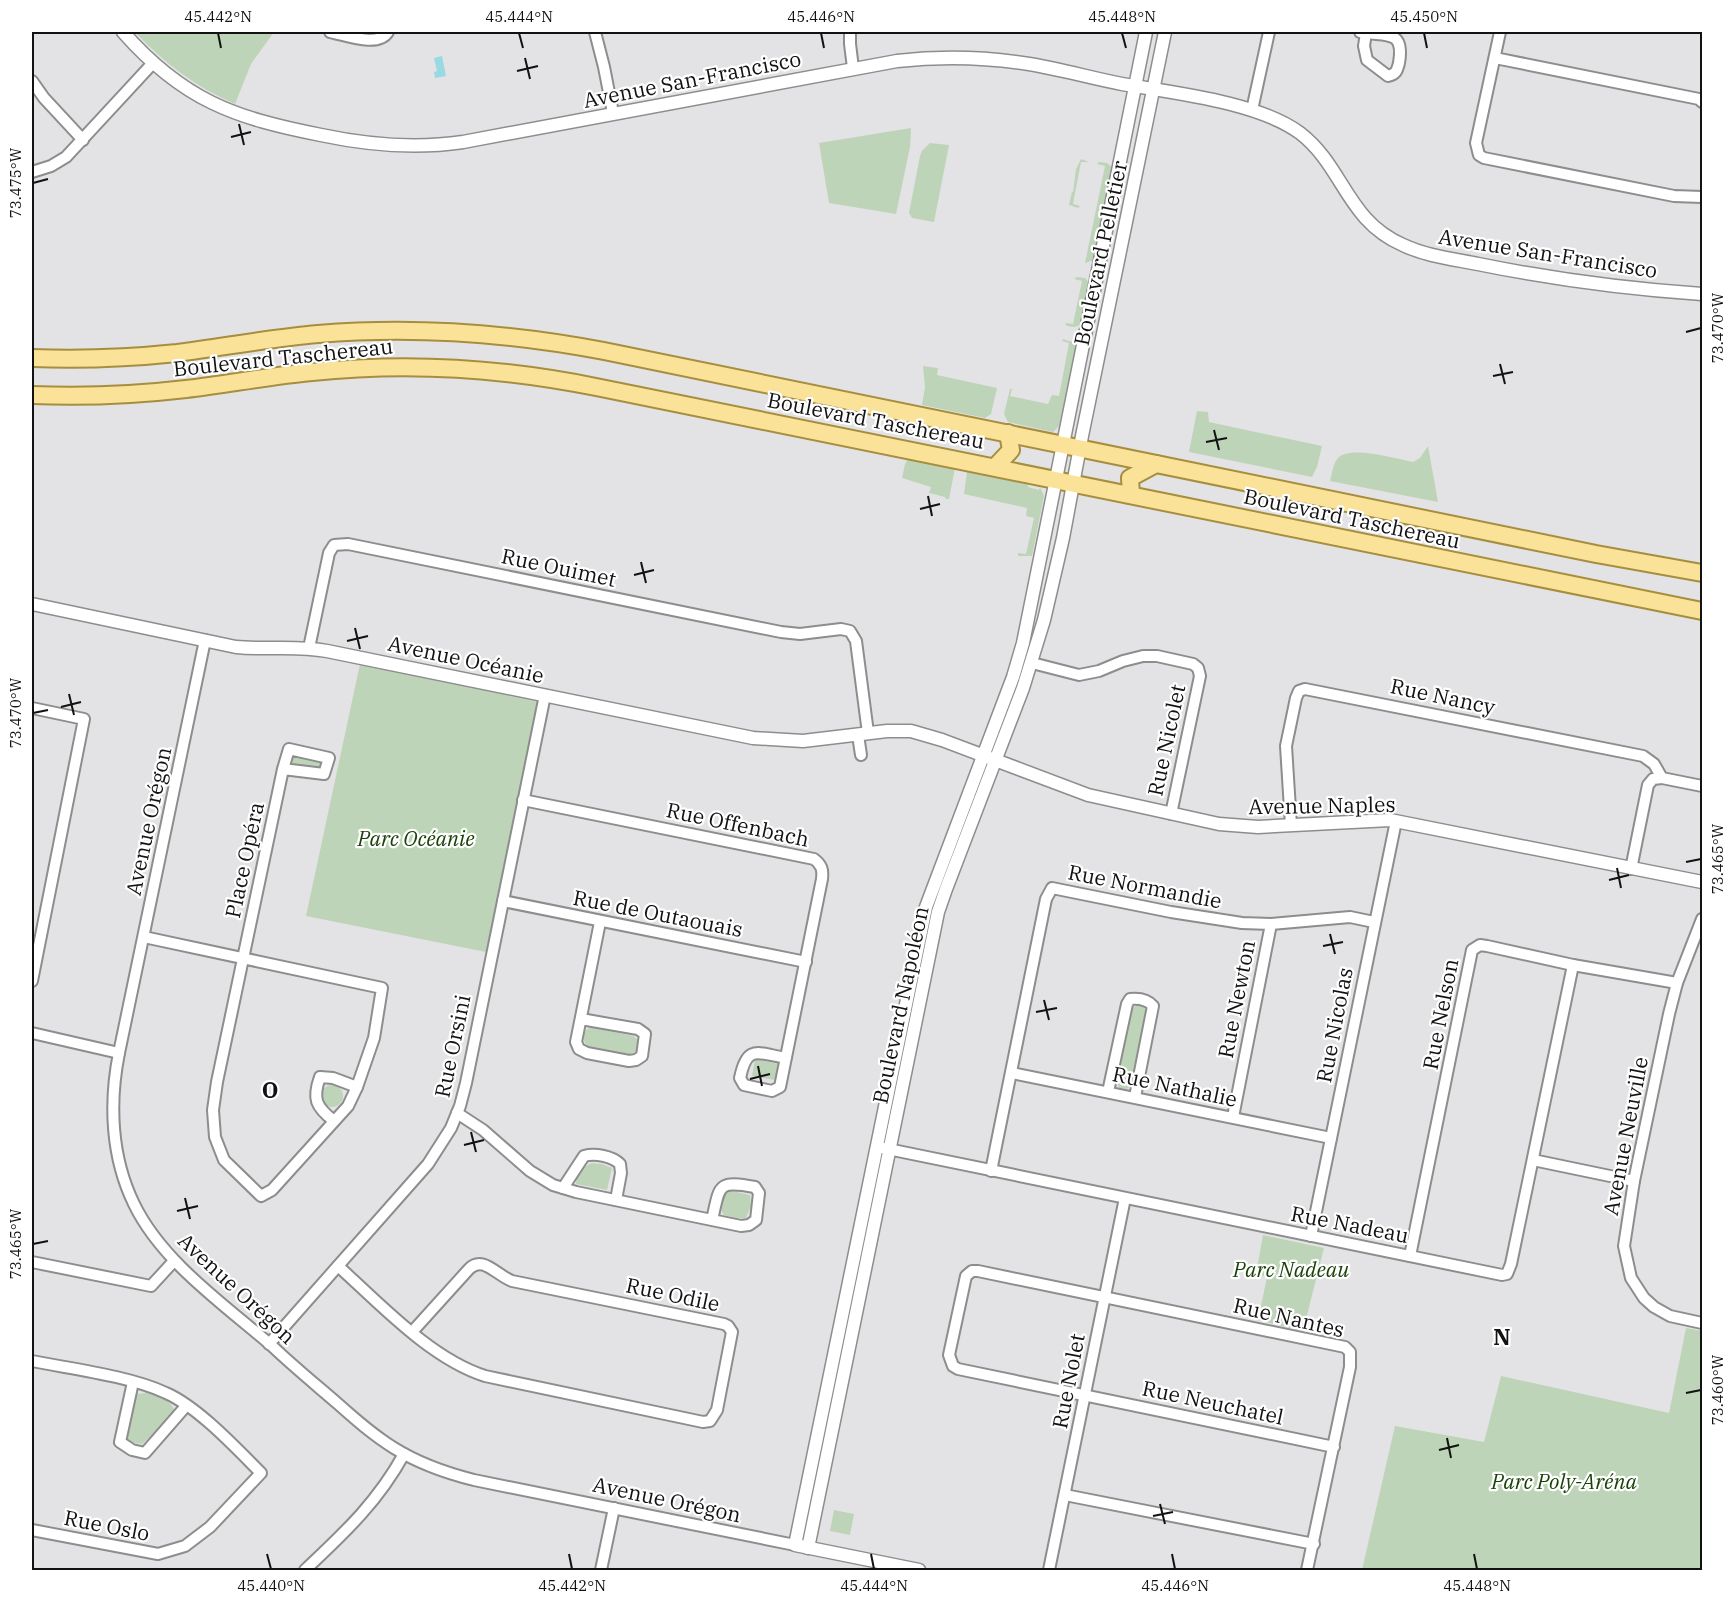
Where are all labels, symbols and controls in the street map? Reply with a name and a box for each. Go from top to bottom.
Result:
text: 45.442°N [184,7,252,26]
text: 45.444°N [485,7,553,26]
text: 45.446°N [787,7,855,26]
text: 45.448°N [1088,7,1156,26]
text: 45.450°N [1390,7,1458,26]
street label: Avenue San-Francisco [581,44,803,114]
text: 73.475°W [6,147,25,218]
street label: Boulevard Pelletier [1067,157,1133,348]
street label: Avenue San-Francisco [1437,222,1659,284]
text: 73.470°W [1708,292,1727,363]
street label: Boulevard Taschereau [172,332,394,382]
street label: Boulevard Taschereau [765,385,987,455]
street label: Boulevard Taschereau [1241,481,1463,555]
street label: Rue Ouimet [499,541,619,593]
street label: Avenue Océanie [386,629,546,689]
street label: Rue Nancy [1388,671,1499,721]
text: 73.470°W [6,677,25,748]
street label: Rue Nicolet [1141,682,1191,798]
street label: Avenue Orégon [119,744,177,898]
street label: Avenue Naples [1248,790,1396,820]
street label: Rue Offenbach [664,795,812,853]
street label: Place Opéra [218,799,270,921]
text: 73.465°W [1708,823,1727,894]
park label: Parc Océanie [356,824,475,852]
street label: Rue Normandie [1066,857,1224,915]
street label: Rue de Outaouais [571,883,745,943]
street label: Boulevard Napoléon [865,904,935,1106]
street label: Rue Newton [1211,938,1261,1060]
street label: Rue Nelson [1416,956,1464,1072]
street label: Rue Nicolas [1309,965,1359,1085]
street label: Rue Orsini [427,992,477,1100]
street label: Avenue Neuville [1596,1054,1654,1218]
street label: Rue Nathalie [1110,1059,1240,1113]
district label: O [262,1075,278,1104]
street label: Rue Nadeau [1289,1199,1411,1249]
text: 73.465°W [6,1208,25,1279]
street label: Avenue Orégon [172,1226,302,1350]
park label: Parc Nadeau [1232,1255,1349,1283]
street label: Rue Odile [624,1270,722,1318]
street label: Rue Nantes [1231,1291,1347,1343]
district label: N [1493,1322,1511,1351]
street label: Rue Nolet [1045,1331,1091,1431]
text: 73.460°W [1708,1354,1727,1425]
street label: Rue Neuchatel [1140,1373,1286,1431]
park label: Parc Poly-Aréna [1490,1467,1637,1495]
street label: Avenue Orégon [590,1470,744,1528]
street label: Rue Oslo [62,1503,152,1547]
text: 45.440°N [237,1576,305,1595]
text: 45.442°N [538,1576,606,1595]
text: 45.444°N [840,1576,908,1595]
text: 45.446°N [1141,1576,1209,1595]
text: 45.448°N [1443,1576,1511,1595]

